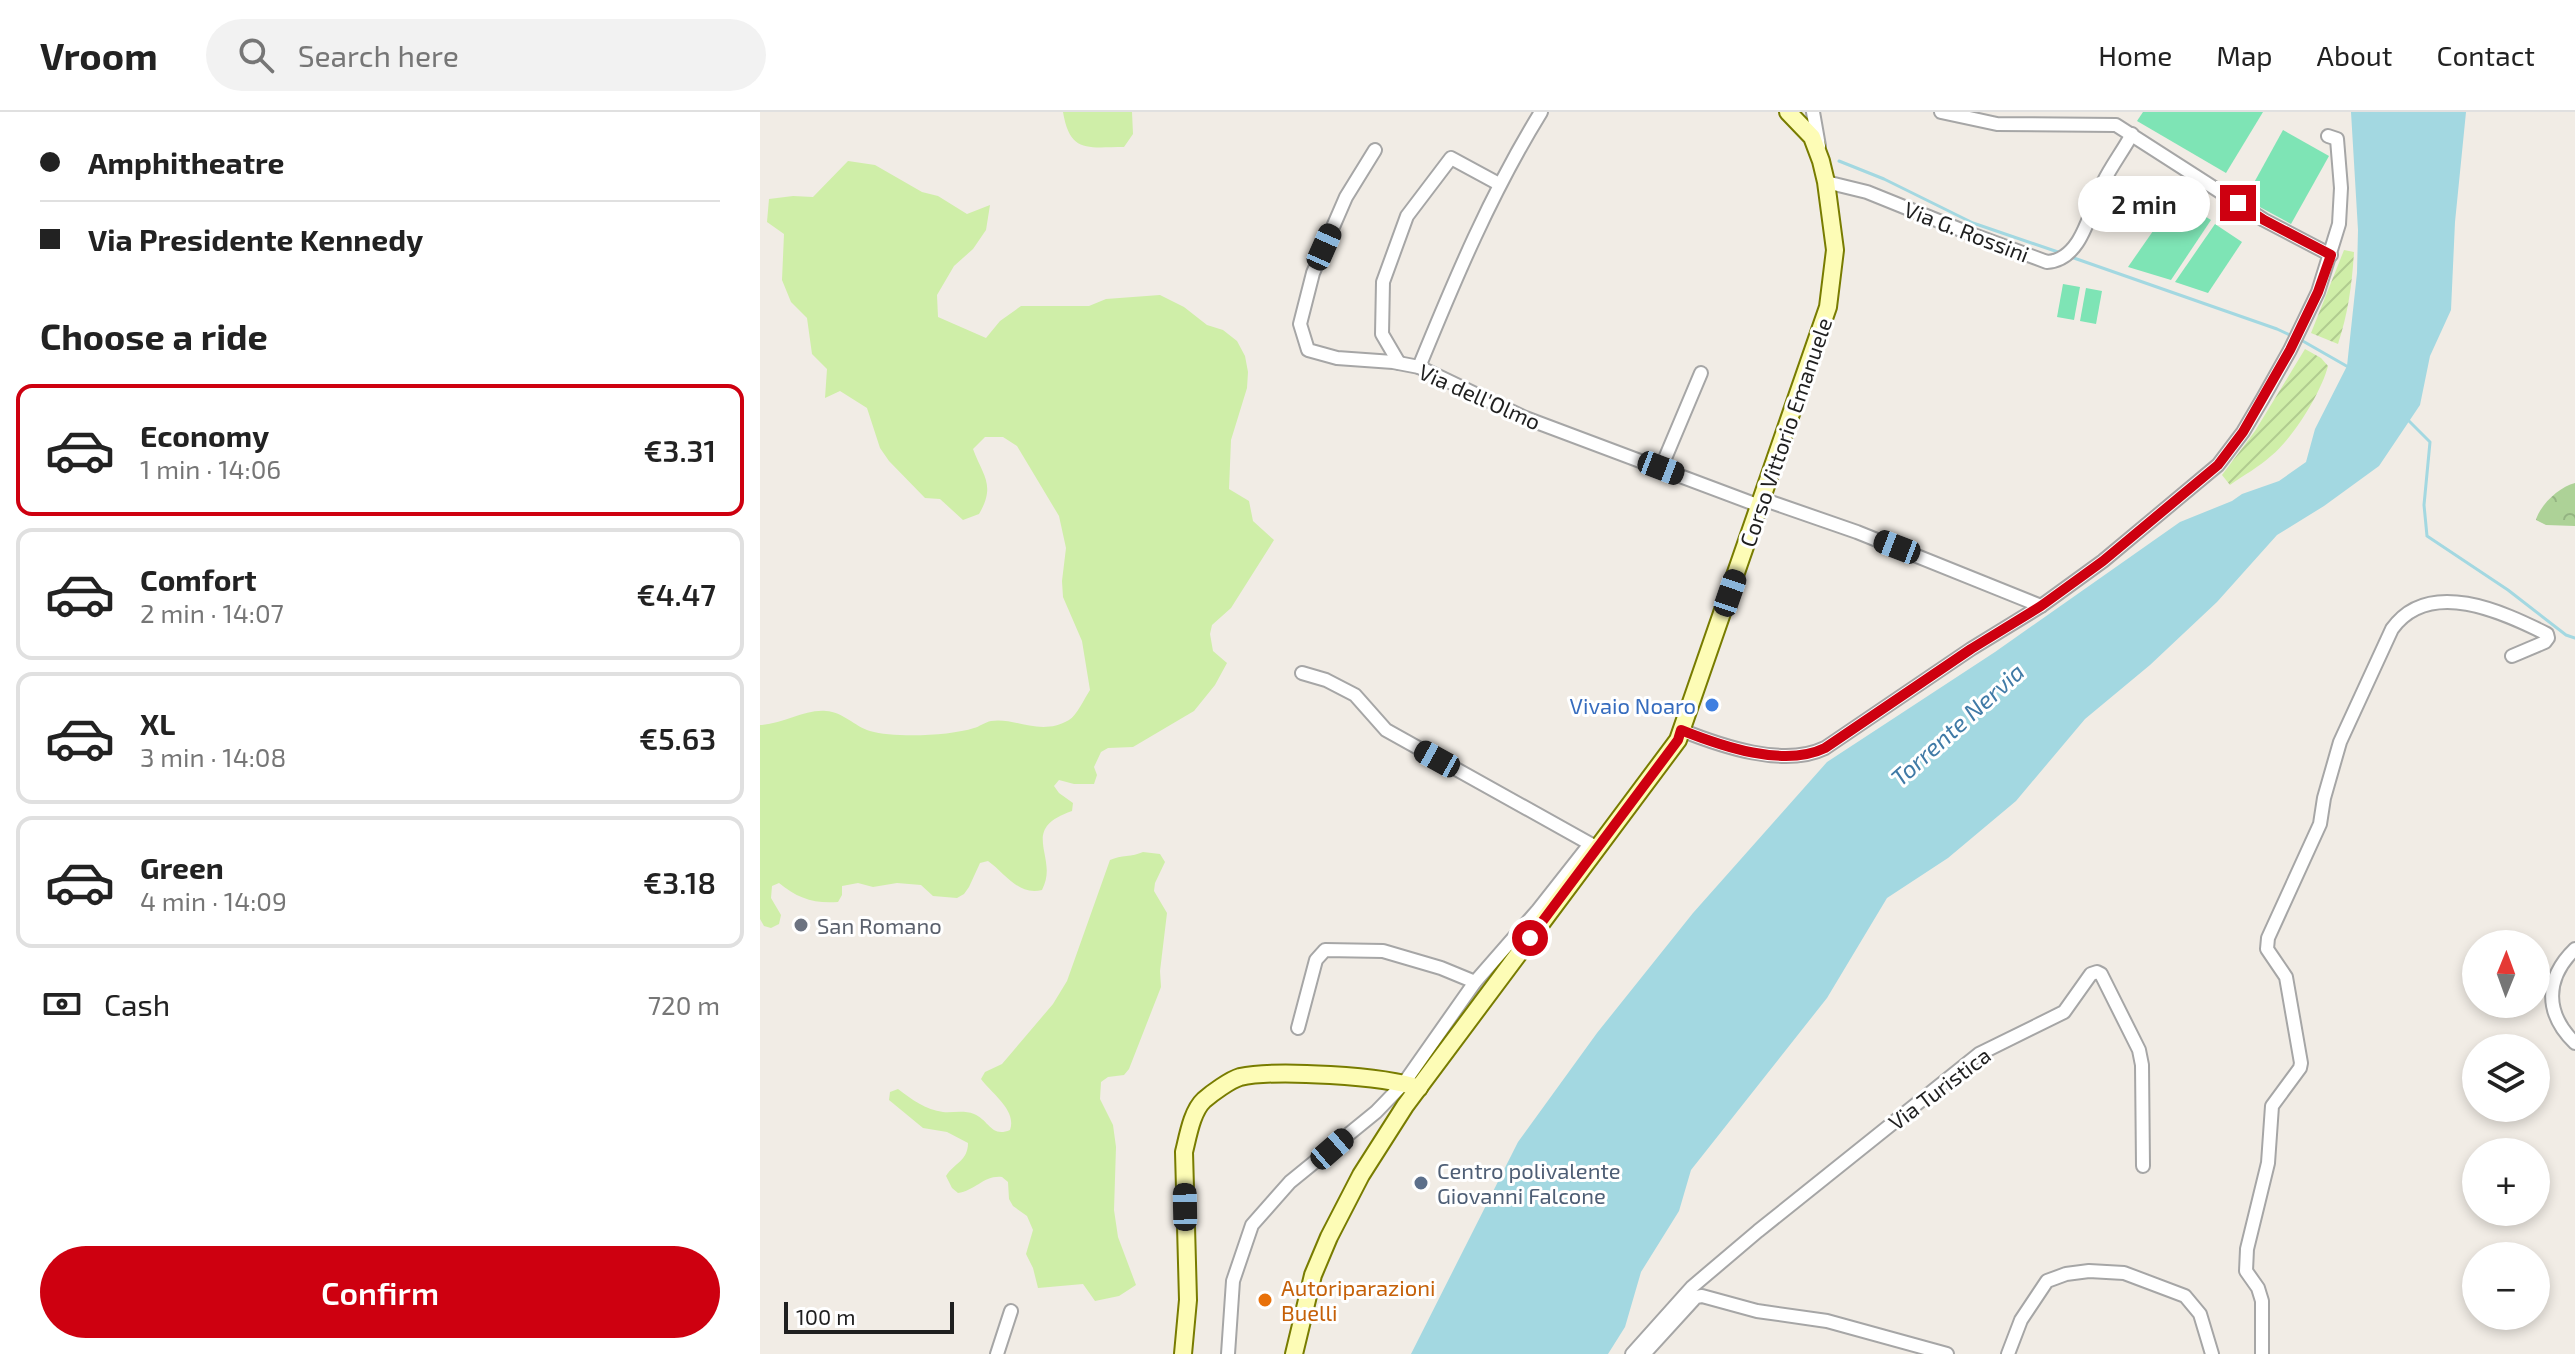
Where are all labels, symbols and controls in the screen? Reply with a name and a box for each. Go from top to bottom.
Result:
search box [206,19,766,91]
text: Vroom [40,32,158,78]
icon: search [234,33,278,77]
text: Search here [298,37,459,73]
text: Home [2098,38,2172,72]
text: Map [2216,38,2273,72]
text: About [2317,38,2392,72]
text: Contact [2436,38,2535,72]
text: Amphitheatre [88,144,284,180]
callout: 2 min [2078,175,2210,231]
route end [2220,185,2256,221]
text: 2 min [2111,188,2177,219]
street label: Via G. Rossini [1901,195,2033,267]
car [1303,220,1345,274]
text: Via Presidente Kennedy [88,221,423,257]
text: Choose a ride [40,314,268,357]
street label: Corso Vittorio Emanuele [1734,314,1836,550]
street label: Via dell'Olmo [1415,358,1545,434]
icon: car [44,414,116,486]
text: Economy [140,417,269,453]
text: €3.31 [643,432,716,468]
car [1634,448,1688,488]
text: 1 min · 14:06 [140,453,281,484]
car [1870,527,1924,567]
icon: car [44,558,116,630]
text: Comfort [140,561,257,597]
car [1711,566,1749,620]
text: €4.47 [637,576,716,612]
text: 2 min · 14:07 [140,597,284,628]
water label: Torrente Nervia [1884,657,2030,791]
place label: Vivaio Noaro [1570,692,1696,718]
marker: Vivaio Noaro [1703,696,1721,714]
icon: car [44,702,116,774]
text: XL [140,705,175,741]
text: €5.63 [639,720,716,756]
car [1410,737,1464,781]
text: 3 min · 14:08 [140,741,286,772]
icon: car [44,846,116,918]
text: Green [140,849,224,885]
text: €3.18 [643,864,716,900]
text: 4 min · 14:09 [140,885,287,916]
place label: San Romano [817,912,942,938]
marker: San Romano [792,916,810,934]
route start [1512,920,1548,956]
north arrow [2462,930,2550,1018]
map controls [2462,930,2550,1330]
icon: cash [40,982,84,1026]
text: Cash [104,986,170,1022]
text: 720 m [648,989,720,1020]
button: layers [2462,1034,2550,1122]
street label: Via Turistica [1883,1041,1995,1135]
car [1306,1124,1358,1174]
button: + [2462,1138,2550,1226]
place label: Centro polivalente Giovanni Falcone [1437,1157,1621,1208]
marker: Centro polivalente Giovanni Falcone [1412,1174,1430,1192]
car [1173,1183,1197,1231]
button: − [2462,1242,2550,1330]
button: Confirm [40,1246,720,1338]
place label: Autoriparazioni Buelli [1281,1274,1436,1325]
marker: Autoriparazioni Buelli [1256,1291,1274,1309]
scale bar [784,1298,954,1334]
text: 100 m [796,1303,855,1329]

